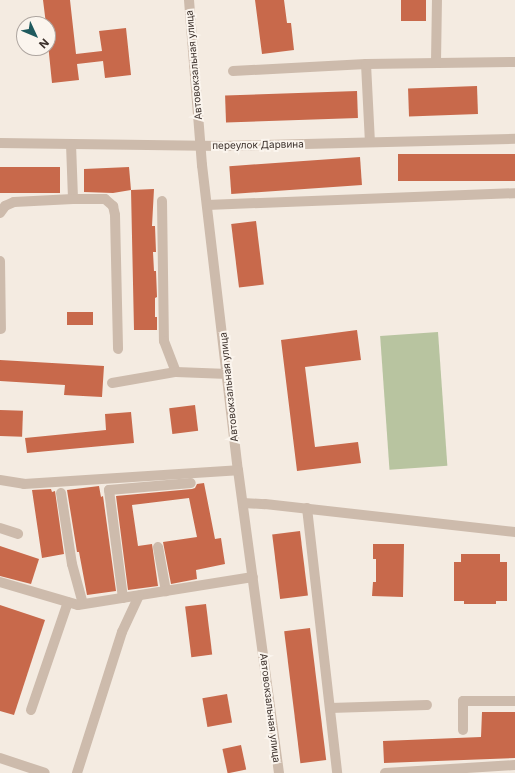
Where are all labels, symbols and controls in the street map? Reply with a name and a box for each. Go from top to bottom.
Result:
street label: Автовокзальная улица [183,10,205,120]
north arrow [16,16,56,56]
text: N [36,36,52,52]
street label: переулок Дарвина [212,138,304,152]
street label: Автовокзальная улица [217,332,241,442]
street label: Автовокзальная улица [257,653,283,763]

